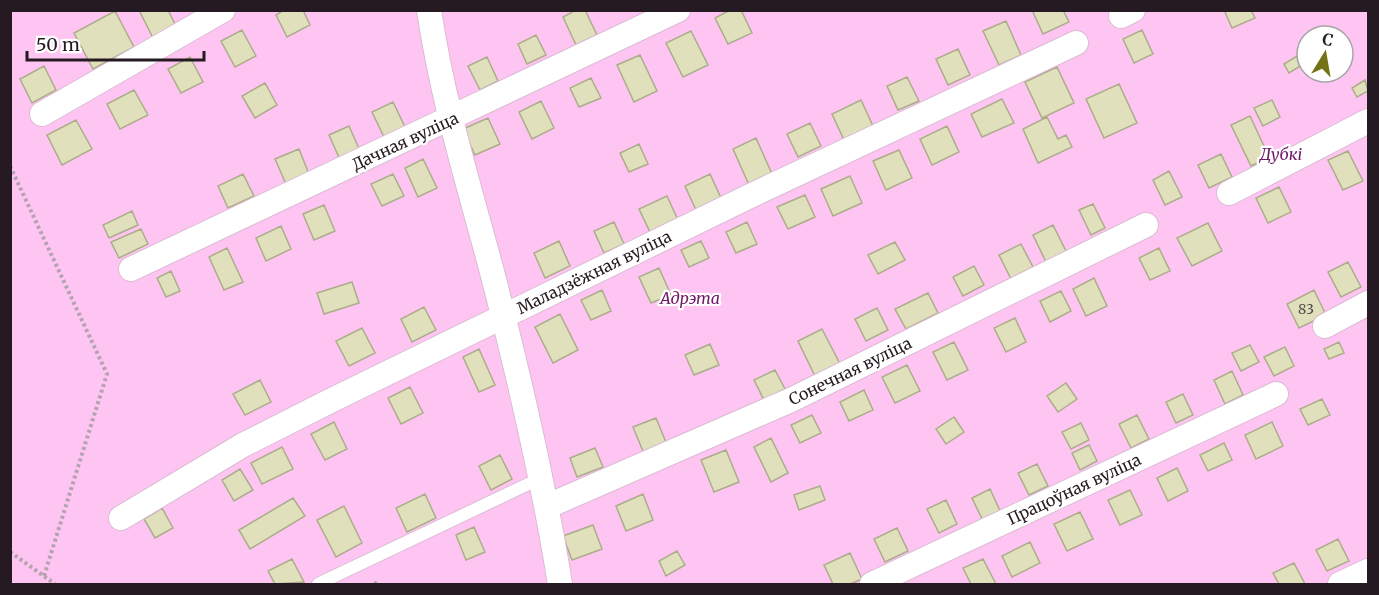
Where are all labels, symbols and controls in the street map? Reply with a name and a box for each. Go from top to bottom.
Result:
scale bar [27,24,204,62]
north arrow [1295,24,1355,84]
text: С [1321,28,1335,50]
text: 50 m [36,33,80,56]
street label: Дачная вуліца [349,107,462,174]
park label: Дубкі [1259,144,1303,164]
street label: Маладзёжная вуліца [513,226,675,318]
park label: Адрэта [658,288,720,308]
house number: 83 [1298,300,1314,318]
street label: Сонечная вуліца [785,332,915,409]
street label: Працоўная вуліца [1004,449,1144,529]

